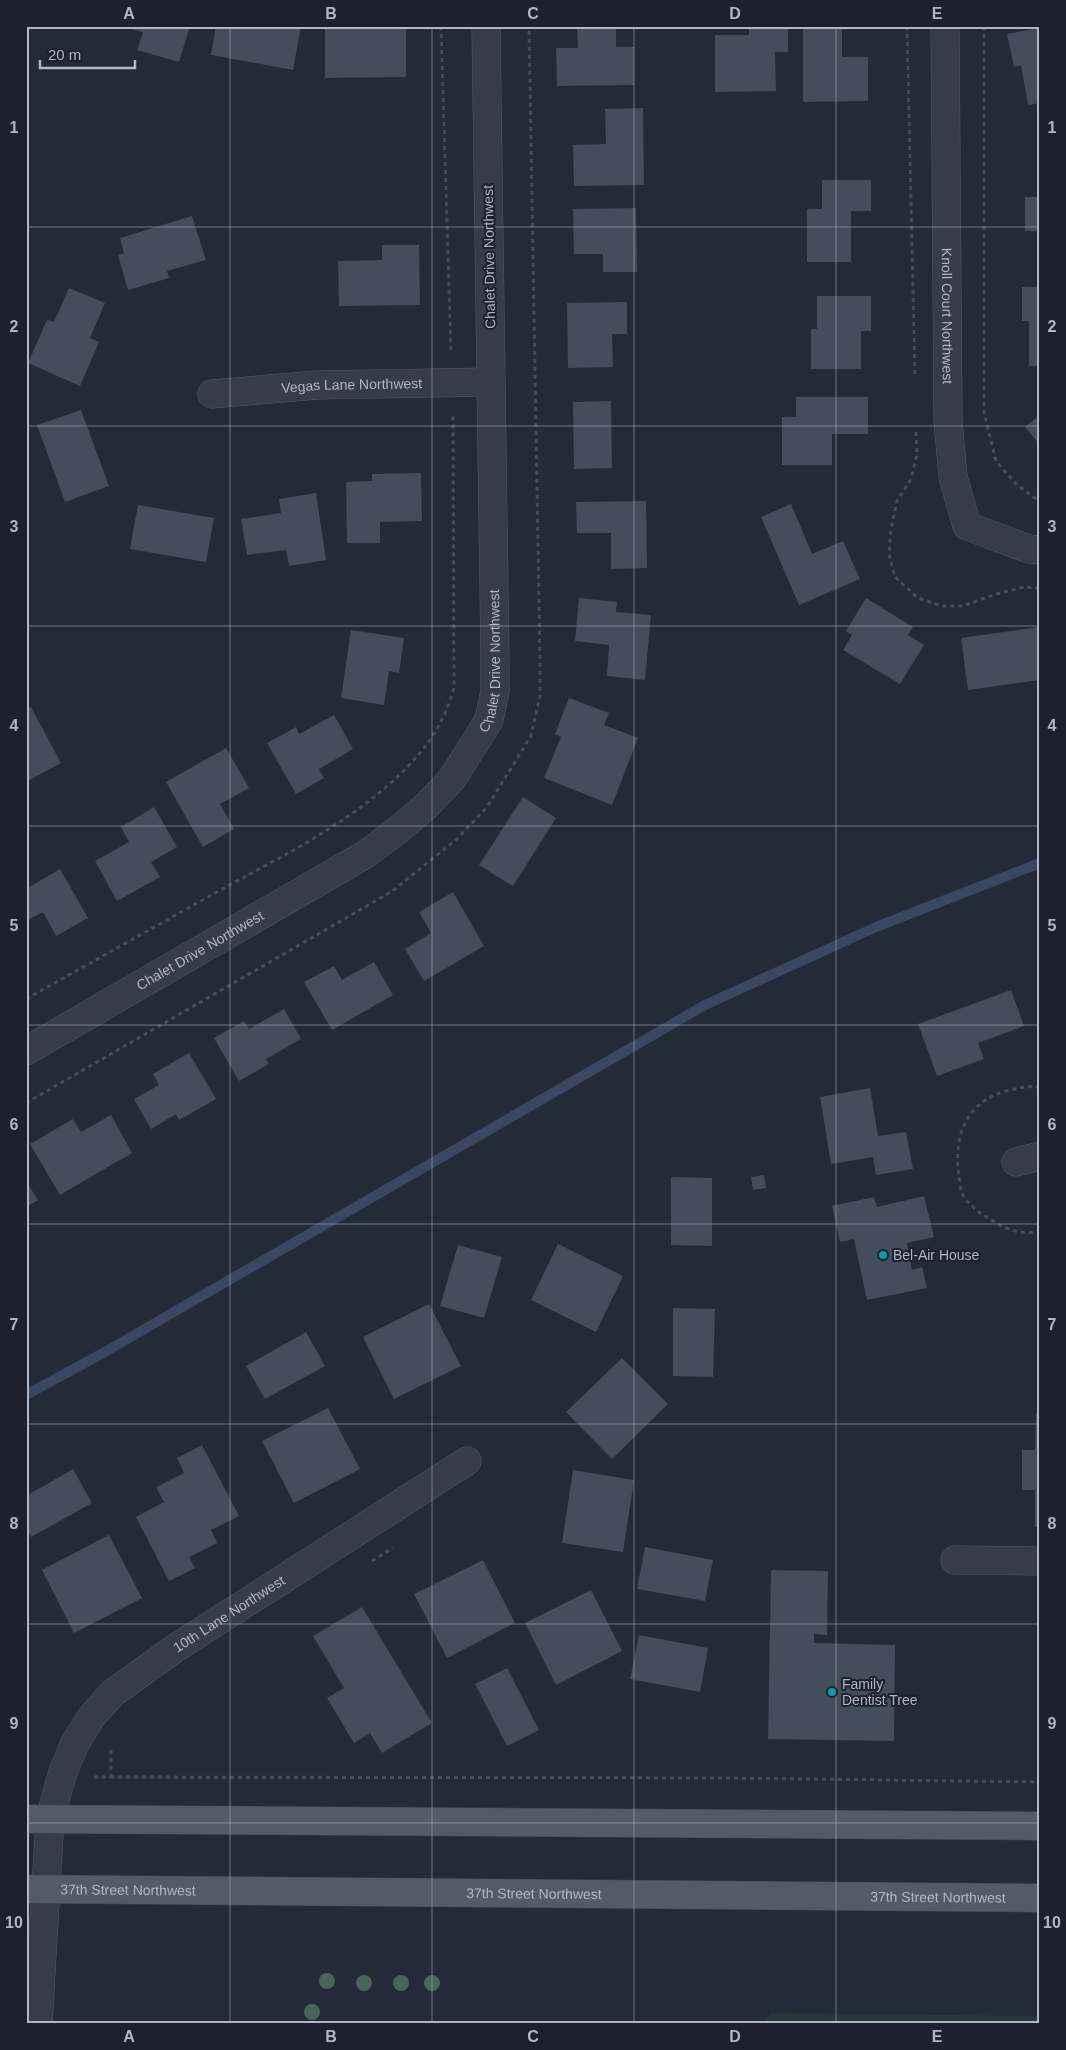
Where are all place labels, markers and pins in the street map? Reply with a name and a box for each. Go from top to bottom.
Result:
place label: Bel-Air House [893,1247,980,1263]
marker: Bel-Air House [877,1249,889,1261]
place label: Family Dentist Tree [842,1676,918,1708]
marker: Family Dentist Tree [826,1686,838,1698]

